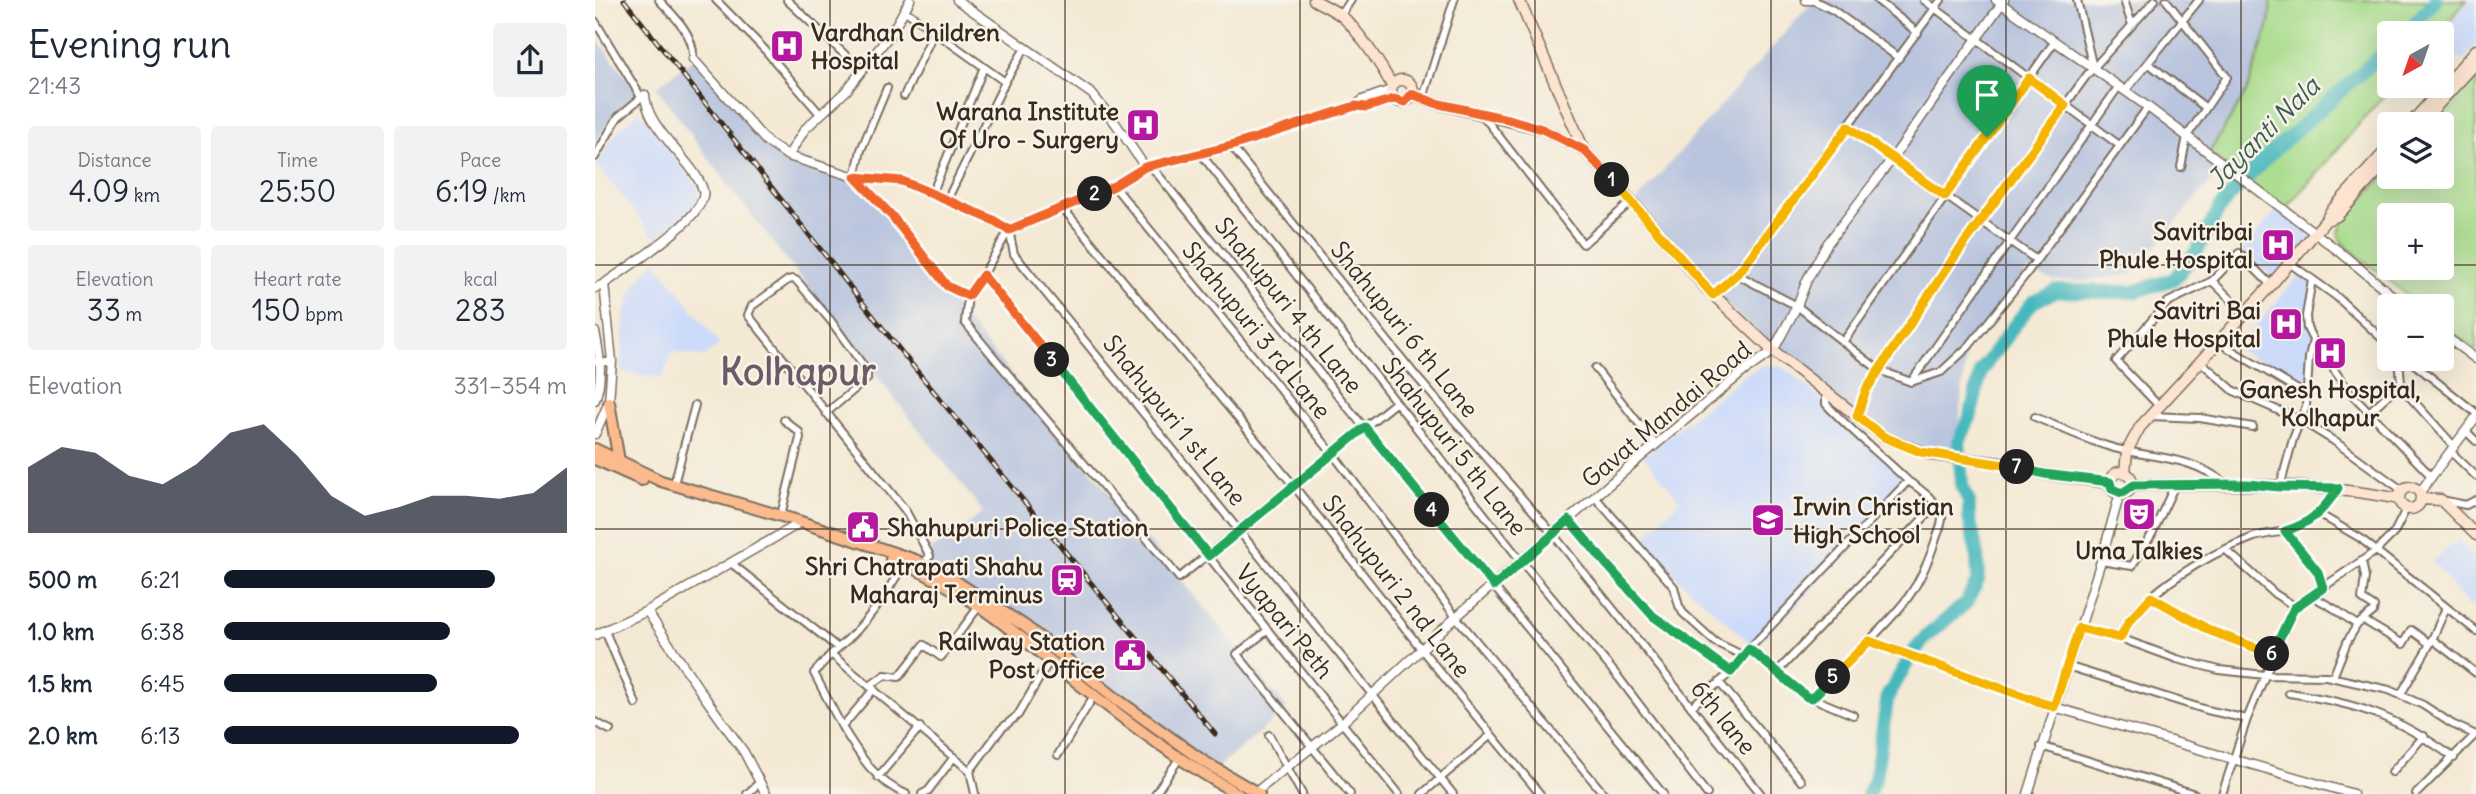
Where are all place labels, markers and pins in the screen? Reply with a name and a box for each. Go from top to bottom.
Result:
place label: Vardhan Children Hospital [811,17,1000,75]
hospital icon: Vardhan Children Hospital [768,27,806,65]
pin [1957,65,2017,137]
place label: Warana Institute Of Uro - Surgery [936,96,1119,154]
hospital icon: Warana Institute Of Uro - Surgery [1124,106,1162,144]
pin: 1 [1595,162,1629,198]
pin: 2 [1077,176,1113,212]
place label: Savitribai Phule Hospital [2099,216,2253,274]
hospital icon: Savitribai Phule Hospital [2259,226,2297,264]
place label: Savitri Bai Phule Hospital [2107,295,2261,353]
hospital icon: Savitri Bai Phule Hospital [2267,305,2305,343]
hospital icon: Ganesh Hospital, Kolhapur [2311,334,2349,372]
pin: 3 [1035,342,1070,378]
place label: Ganesh Hospital, Kolhapur [2239,374,2421,432]
pin: 7 [1999,449,2035,484]
place label: Irwin Christian High School [1793,491,1954,549]
pin: 4 [1415,492,1449,528]
theatre icon: Uma Talkies [2120,495,2158,533]
school or university icon: Irwin Christian High School [1749,501,1787,539]
public building icon: Shahupuri Police Station [844,508,882,546]
place label: Shahupuri Police Station [887,512,1148,542]
place label: Uma Talkies [2075,535,2203,565]
place label: Shri Chatrapati Shahu Maharaj Terminus [805,551,1043,609]
station icon: Shri Chatrapati Shahu Maharaj Terminus [1048,561,1086,599]
place label: Railway Station Post Office [938,626,1105,684]
public building icon: Railway Station Post Office [1111,636,1149,674]
pin: 6 [2255,636,2289,672]
pin: 5 [1815,660,1851,694]

